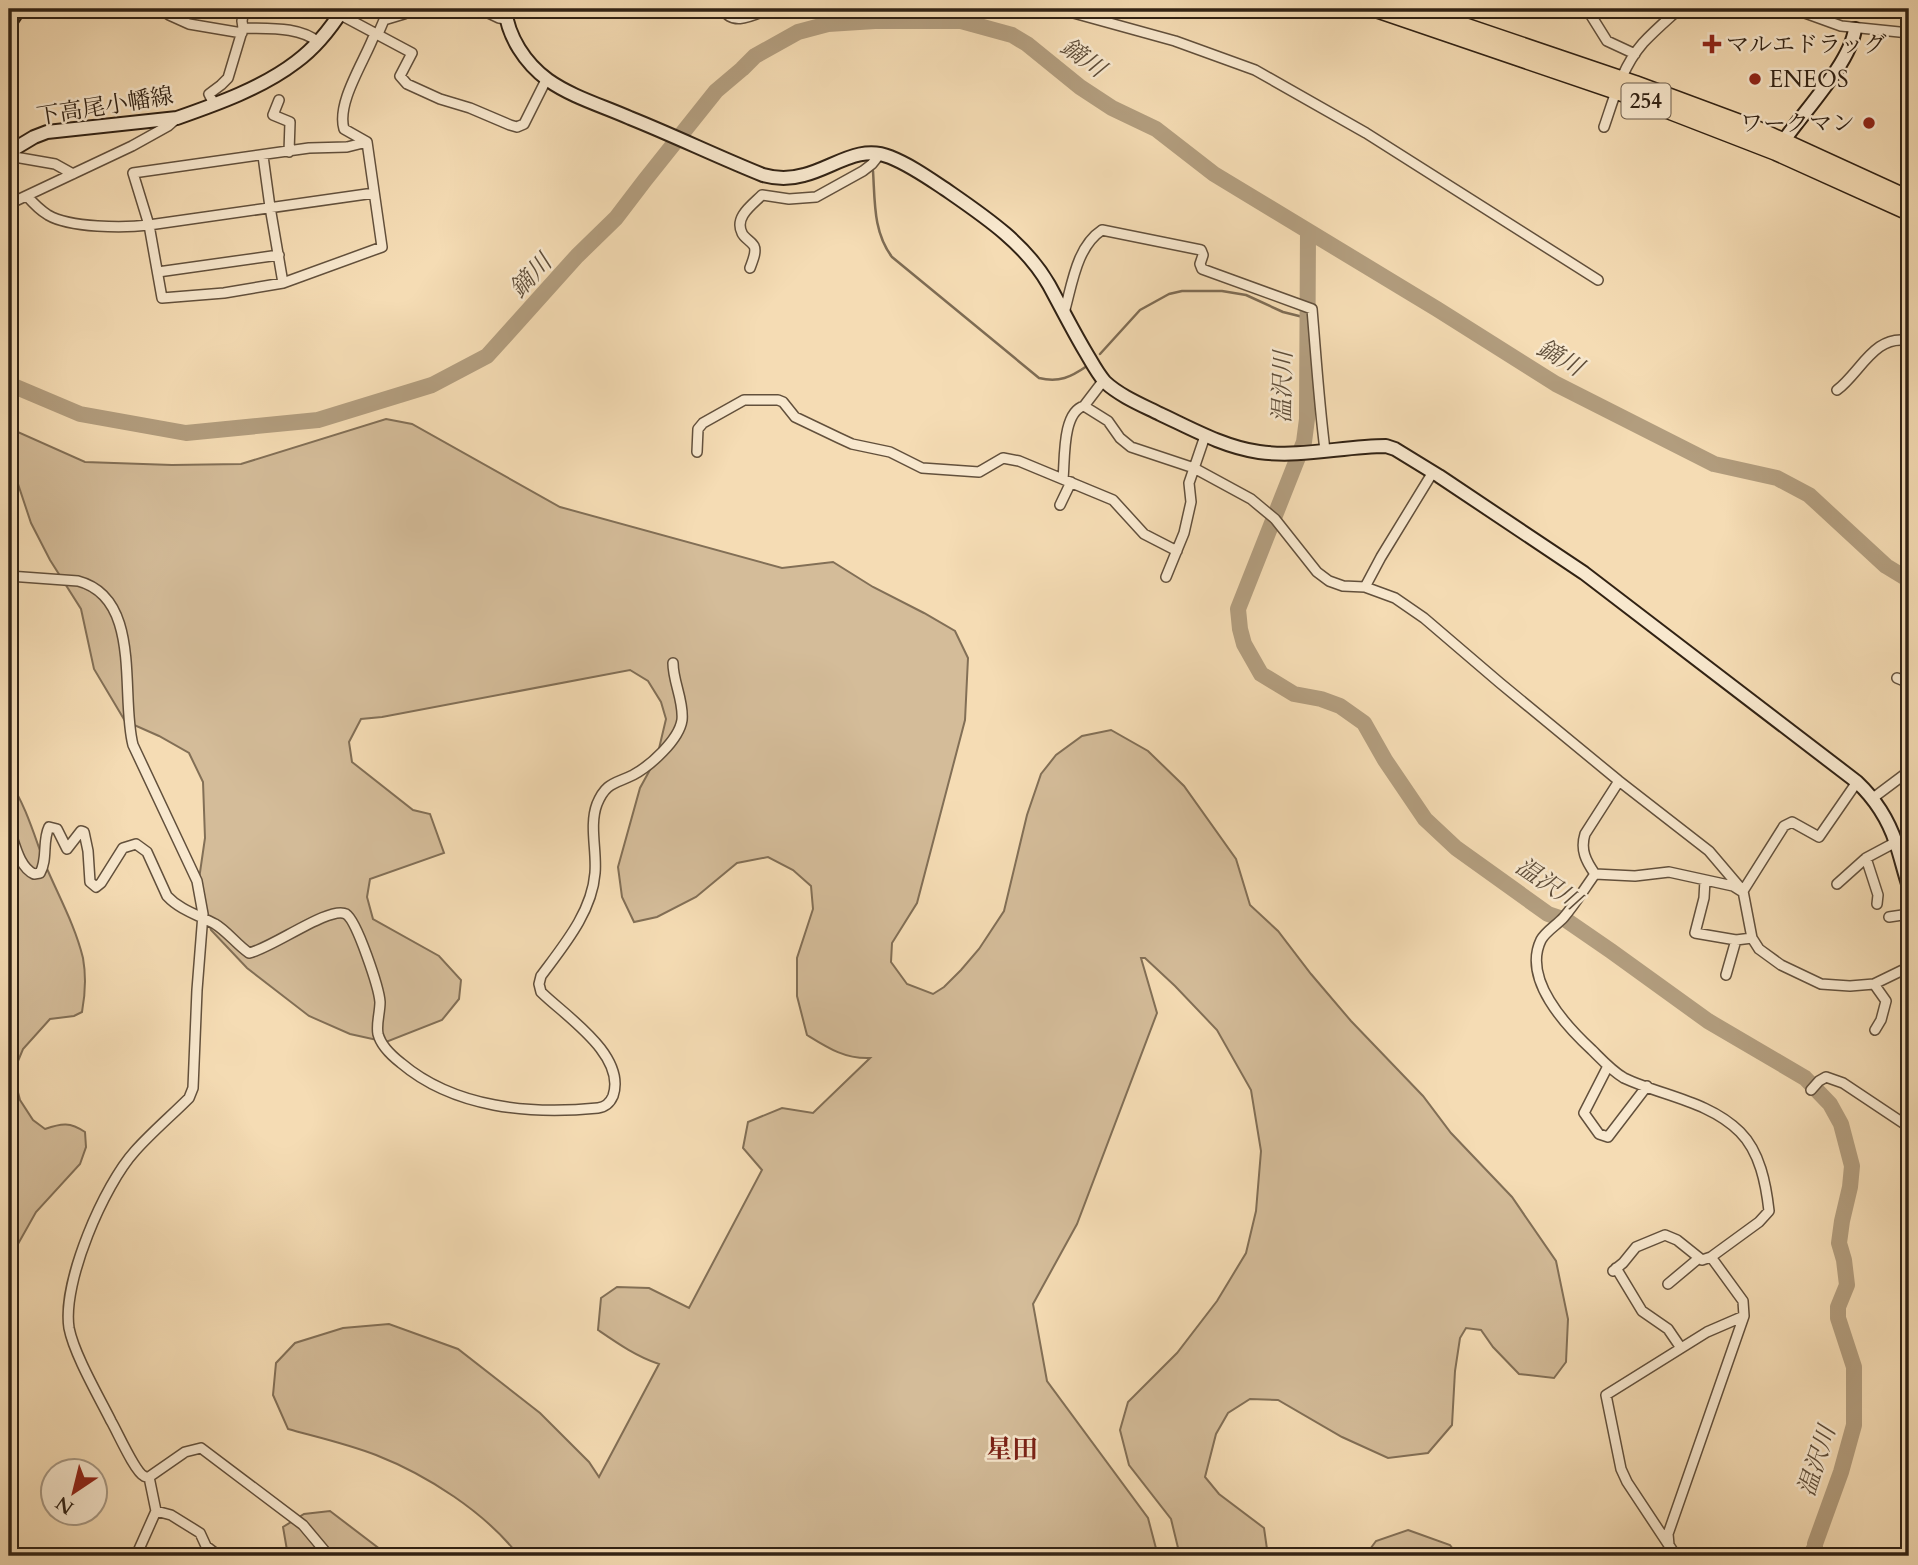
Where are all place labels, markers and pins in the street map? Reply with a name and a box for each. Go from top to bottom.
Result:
place label: マルエドラッグ [1726,29,1887,60]
marker: マルエドラッグ [1704,36,1720,52]
place label: ENEOS [1769,64,1848,95]
marker: ENEOS [1747,71,1763,87]
place label: ワークマン [1740,108,1855,139]
marker: ワークマン [1861,115,1877,131]

